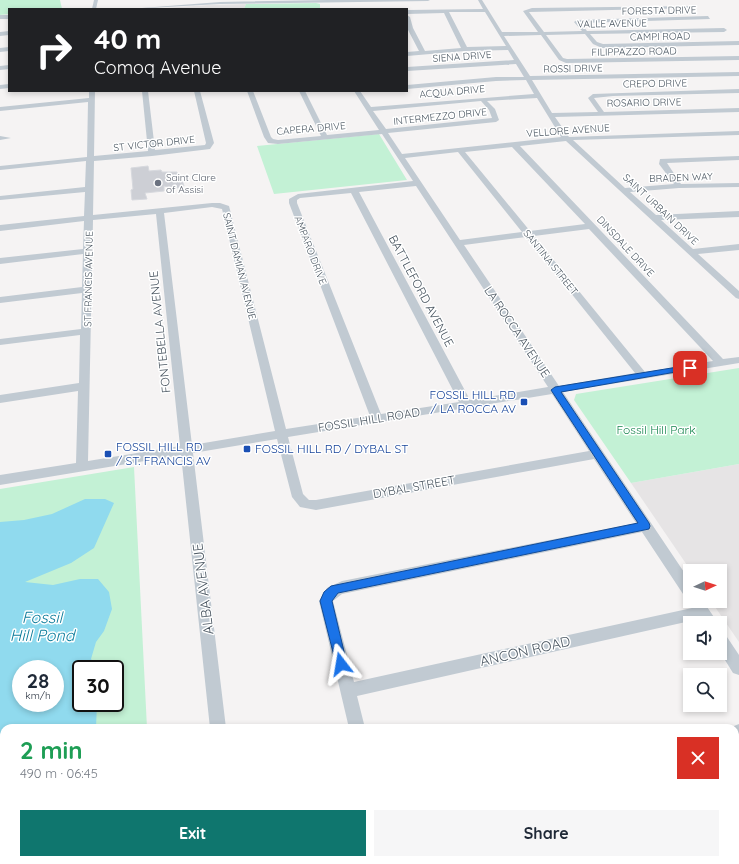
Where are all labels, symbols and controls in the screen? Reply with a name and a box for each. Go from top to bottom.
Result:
street label: FORESTA DRIVE [622,3,697,18]
street label: VALLE AVENUE [577,16,647,31]
text: 40 m [94,21,161,56]
icon: right [28,24,80,76]
street label: CAMPI ROAD [630,29,690,44]
street label: FILIPPAZZO ROAD [591,44,677,59]
street label: SIENA DRIVE [432,48,492,65]
text: Comoq Avenue [94,56,221,79]
street label: ROSSI DRIVE [543,61,603,76]
street label: CREPO DRIVE [623,76,687,91]
street label: ACQUA DRIVE [419,82,486,101]
street label: ROSARIO DRIVE [607,95,682,110]
street label: INTERMEZZO DRIVE [393,105,488,128]
street label: CAPERA DRIVE [276,119,346,138]
street label: VELLORE AVENUE [526,121,611,140]
street label: ST VICTOR DRIVE [113,133,196,154]
street label: BRADEN WAY [649,170,713,185]
place label: Saint Clare of Assisi [166,171,216,196]
street label: SAINT URBAIN DRIVE [620,171,701,248]
marker: Saint Clare of Assisi [153,178,163,188]
street label: SAINT DAMIAN AVENUE [220,211,259,321]
street label: DINSDALE DRIVE [594,213,657,280]
street label: AMPARO DRIVE [291,214,330,287]
street label: SANTINA STREET [520,227,581,298]
street label: ST FRANCIS AVENUE [81,231,96,327]
street label: BATTLEFORD AVENUE [386,232,457,349]
street label: FONTEBELLA AVENUE [146,270,173,394]
street label: LA ROCCA AVENUE [481,283,554,380]
pin [673,351,707,385]
icon: arrive [679,357,701,379]
place label: FOSSIL HILL RD / LA ROCCA AV [430,387,516,416]
marker: FOSSIL HILL RD / LA ROCCA AV [519,397,529,407]
street label: FOSSIL HILL ROAD [317,404,421,435]
park label: Fossil Hill Park [616,422,696,437]
place label: FOSSIL HILL RD / ST. FRANCIS AV [116,439,211,468]
place label: FOSSIL HILL RD / DYBAL ST [255,441,408,456]
marker: FOSSIL HILL RD / DYBAL ST [242,444,252,454]
marker: FOSSIL HILL RD / ST. FRANCIS AV [103,449,113,459]
street label: DYBAL STREET [372,472,456,501]
street label: ALBA AVENUE [188,542,218,636]
north arrow [683,564,727,608]
map controls [683,564,727,712]
water label: Fossil Hill Pond [10,607,77,645]
button: sound [683,616,727,660]
street label: ANCON ROAD [478,632,572,670]
position arrow [320,643,362,685]
speed limit sign: 30 [72,660,124,712]
text: 28 [27,668,49,693]
button: search [683,668,727,712]
text: km/h [25,689,51,702]
text: 2 min [20,735,82,765]
button: close [677,737,719,779]
text: 490 m · 06:45 [20,765,98,781]
button: Exit [20,810,366,856]
button: Share [374,810,719,856]

